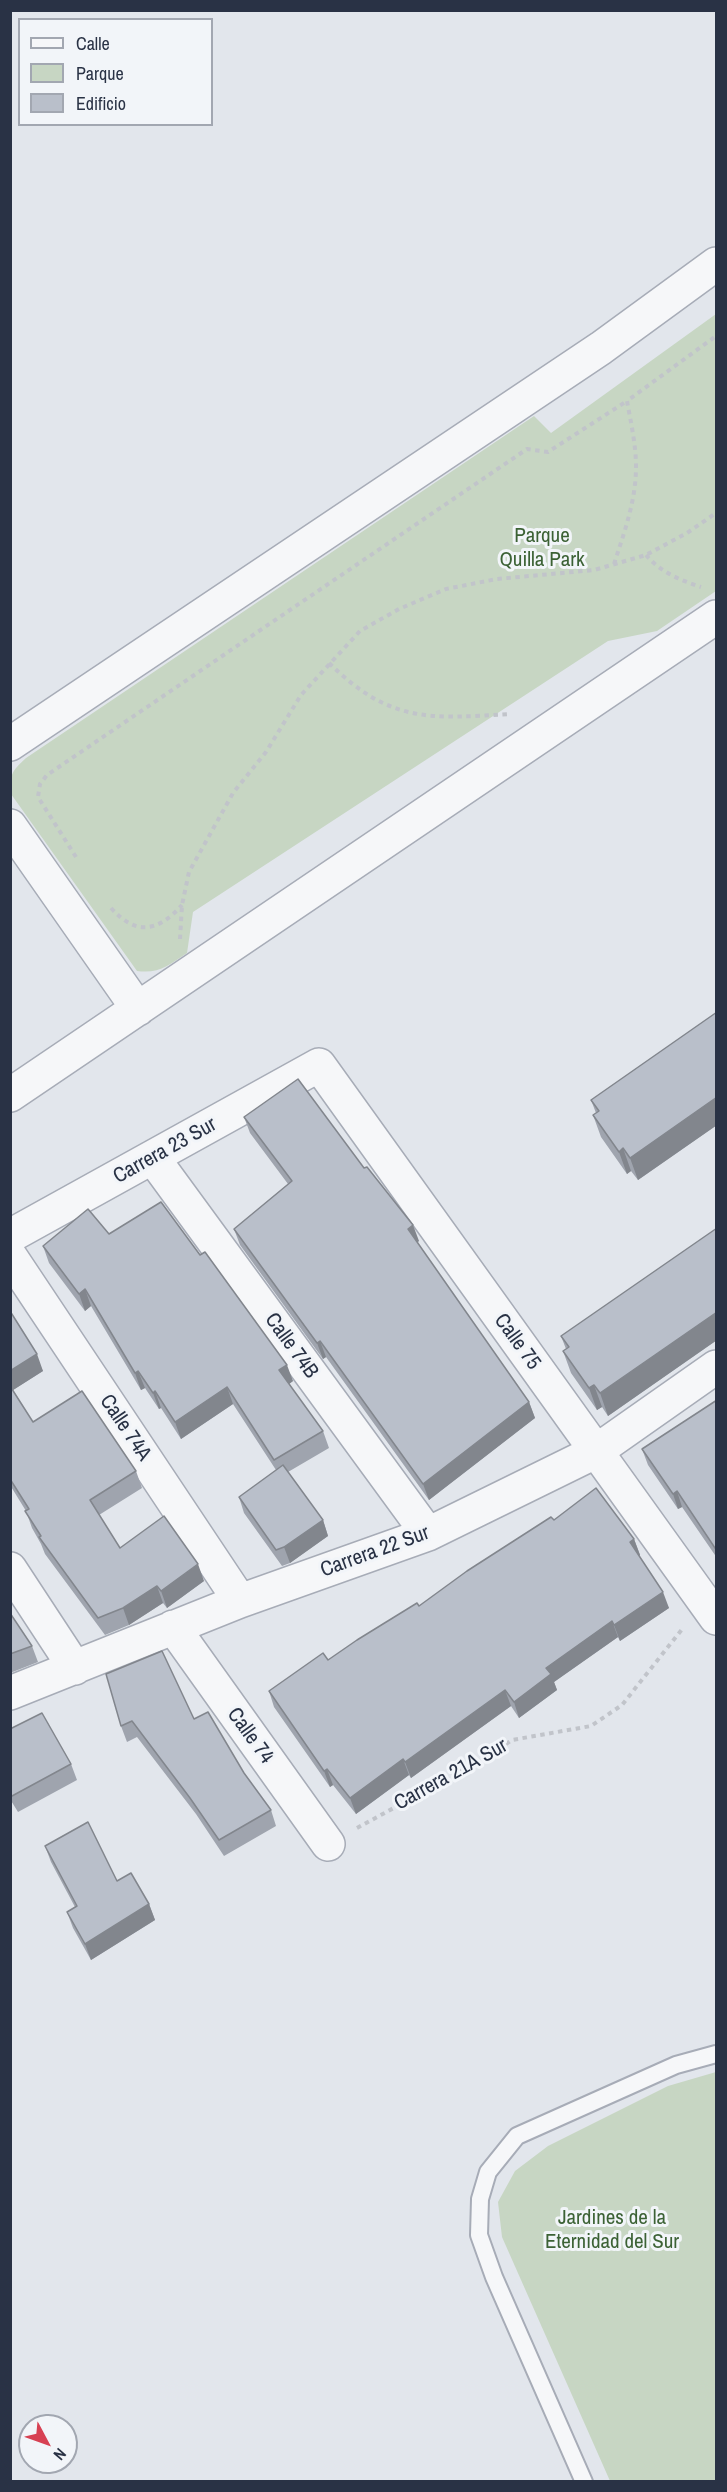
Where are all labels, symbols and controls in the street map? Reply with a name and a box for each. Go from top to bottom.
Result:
legend [18,18,213,126]
text: Calle [76,31,110,56]
text: Parque [76,61,124,86]
text: Edificio [76,91,126,116]
park label: Parque Quilla Park [499,523,585,573]
street label: Carrera 23 Sur [109,1112,221,1190]
street label: Calle 74B [259,1308,323,1384]
street label: Calle 75 [488,1309,546,1375]
street label: Calle 74A [94,1390,156,1466]
street label: Carrera 22 Sur [317,1521,433,1583]
street label: Calle 74 [221,1703,279,1769]
street label: Carrera 21A Sur [390,1734,512,1816]
park label: Jardines de la Eternidad del Sur [545,2205,679,2255]
north arrow [18,2414,78,2474]
text: N [49,2444,71,2465]

